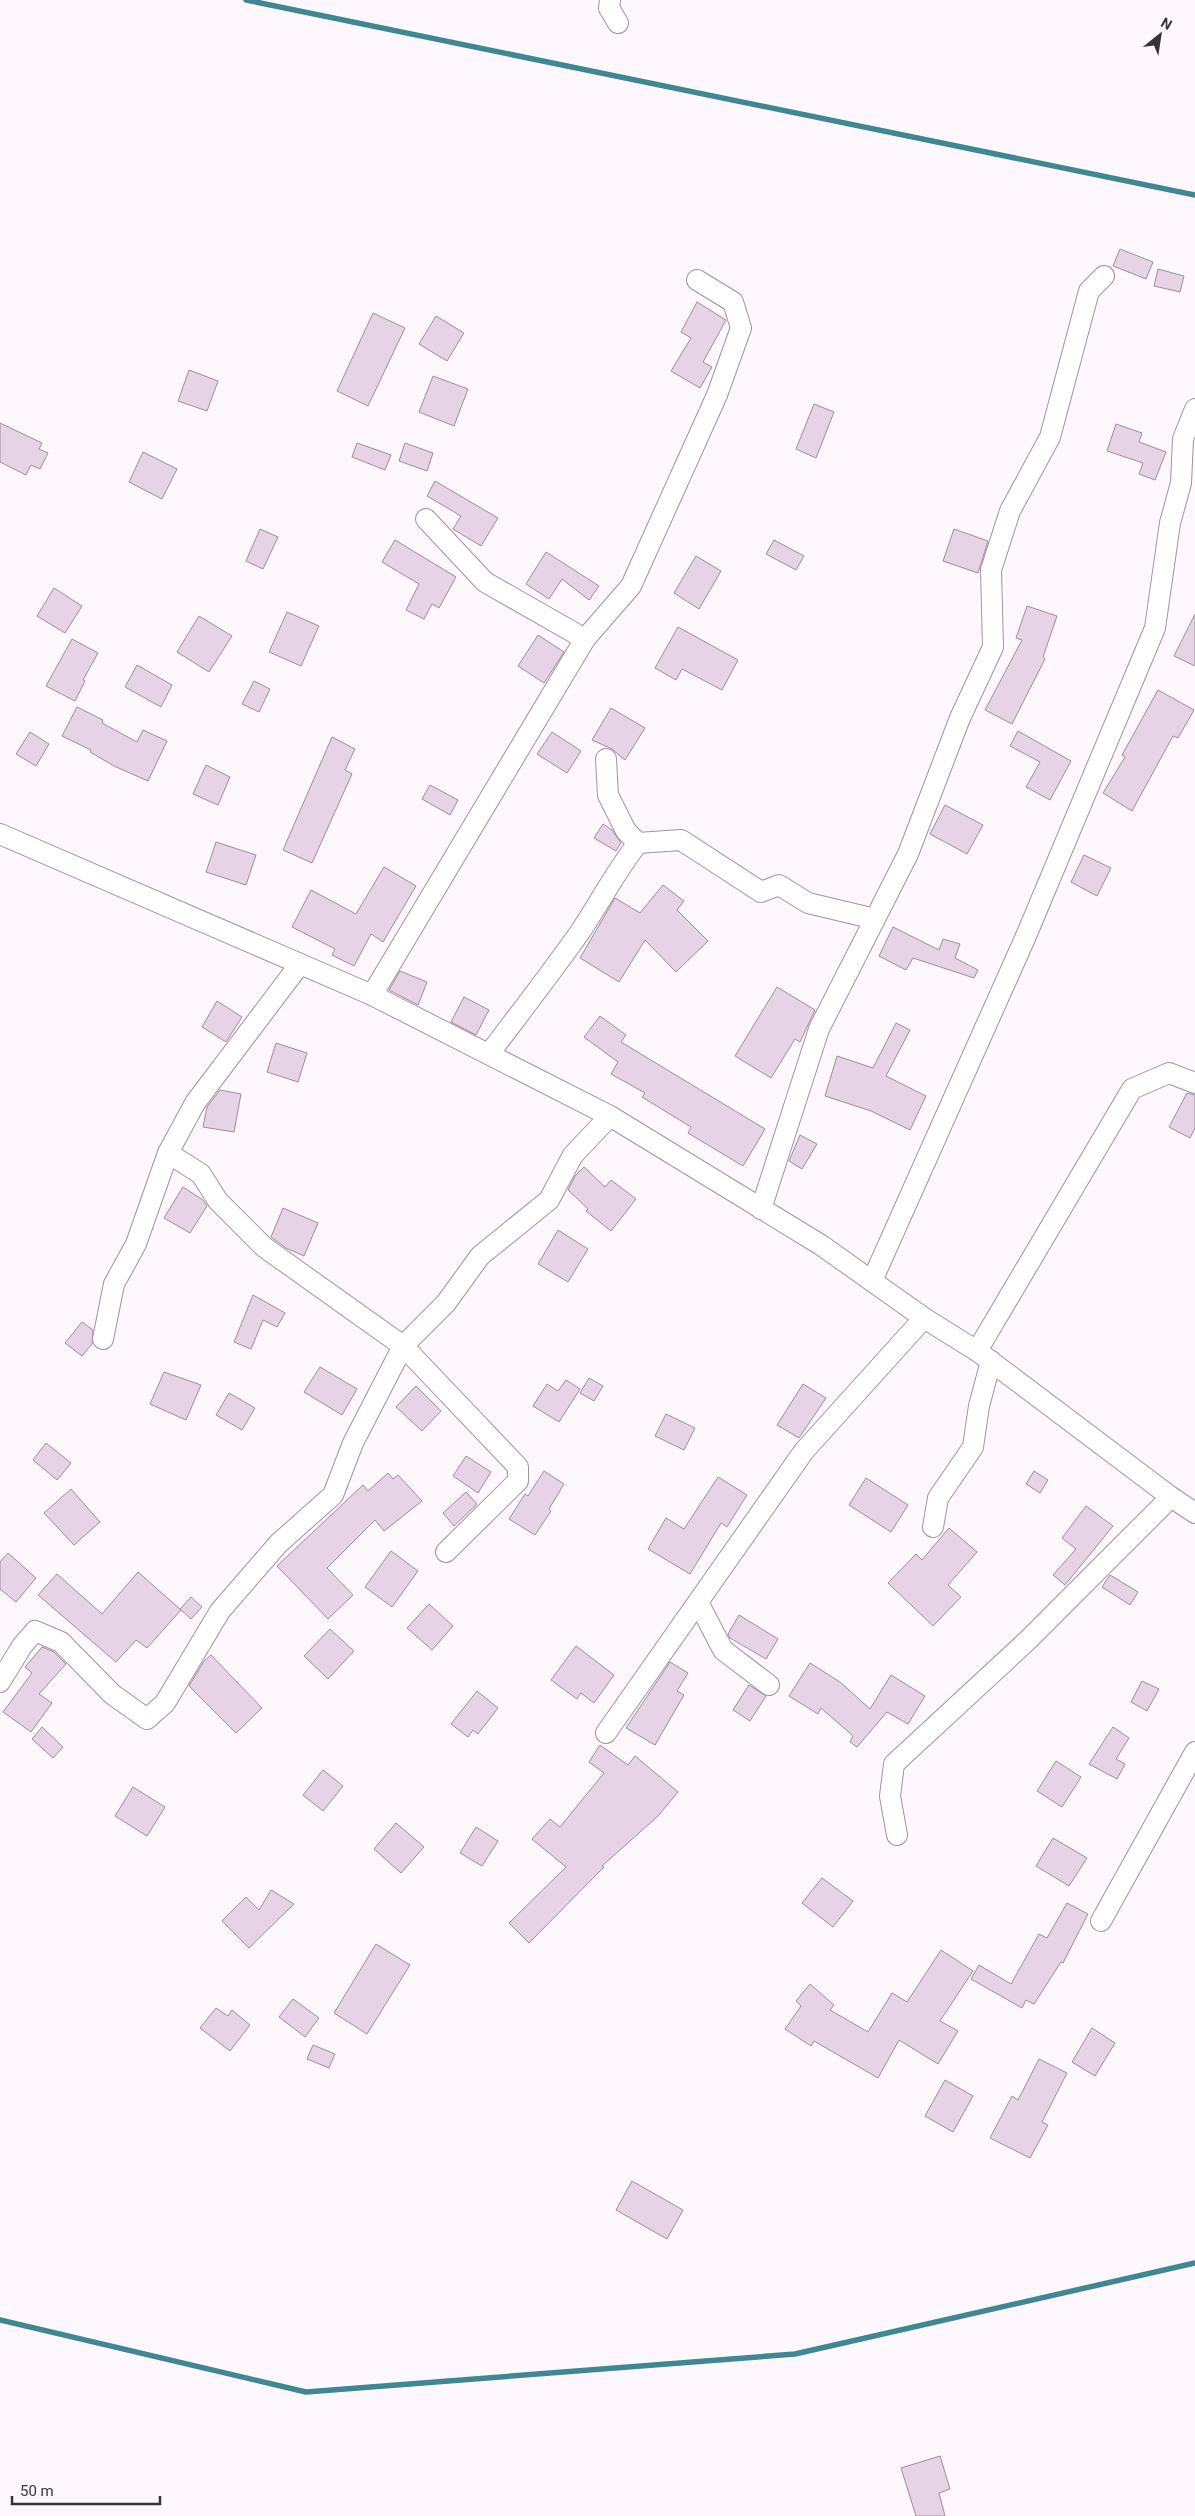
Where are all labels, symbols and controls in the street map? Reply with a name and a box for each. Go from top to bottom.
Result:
north arrow [1135,10,1185,60]
text: N [1158,14,1175,33]
scale bar [12,2474,160,2506]
text: 50 m [20,2482,54,2500]

